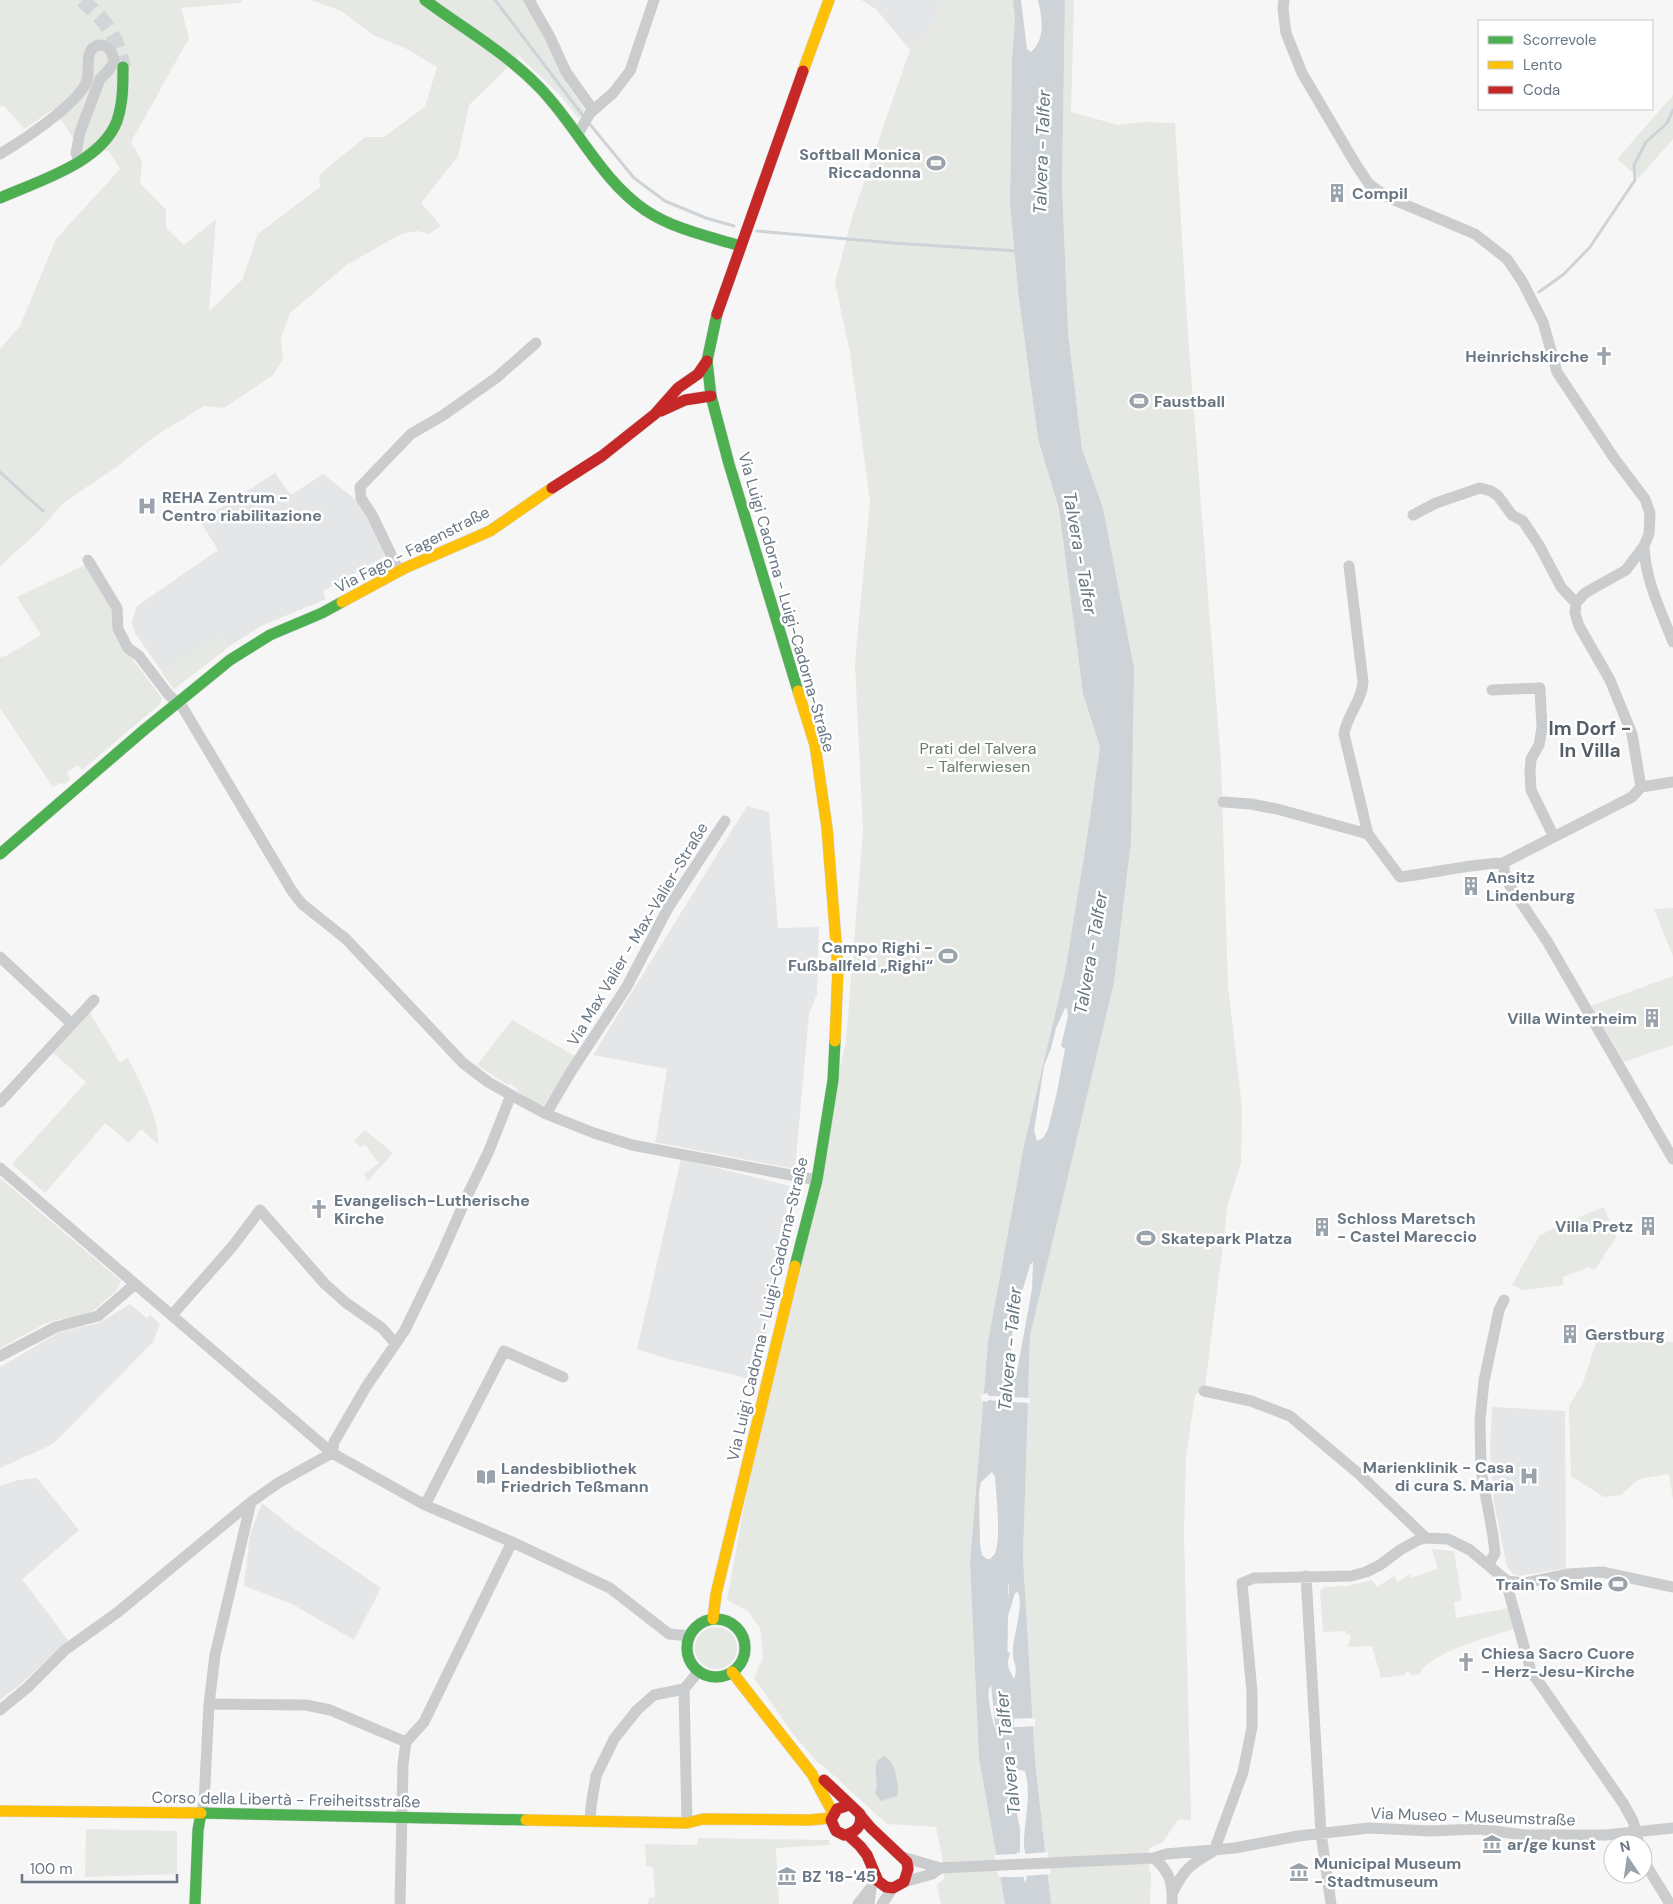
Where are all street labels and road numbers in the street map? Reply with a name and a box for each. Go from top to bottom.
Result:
street label: Via Luigi Cadorna - Luigi-Cadorna-Straße [734,450,840,755]
street label: Via Fago - Fagenstraße [331,501,493,598]
street label: Via Max Valier - Max-Valier-Straße [562,819,713,1050]
street label: Via Luigi Cadorna - Luigi-Cadorna-Straße [722,1155,813,1463]
street label: Corso della Libertà - Freiheitsstraße [151,1787,421,1812]
street label: Via Museo - Museumstraße [1370,1802,1576,1831]

